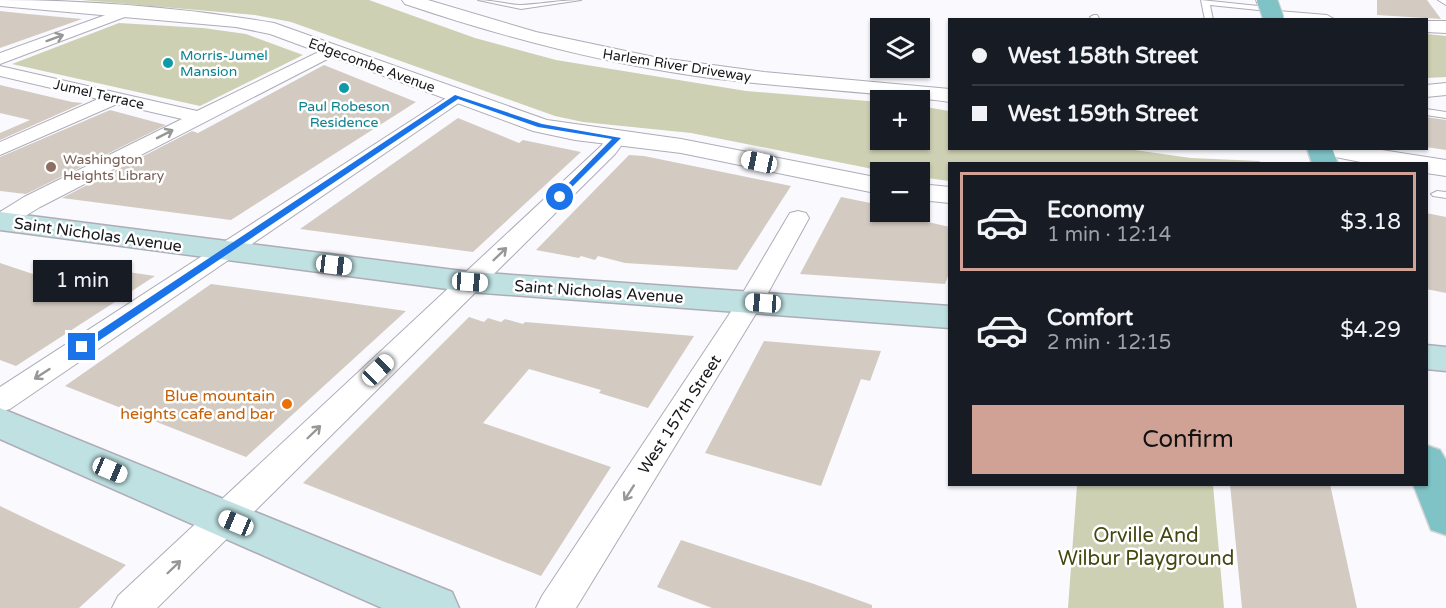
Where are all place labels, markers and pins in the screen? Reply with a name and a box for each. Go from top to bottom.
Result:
place label: Morris-Jumel Mansion [180,47,268,80]
marker: Morris-Jumel Mansion [161,56,175,70]
marker: Paul Robeson Residence [337,81,351,95]
place label: Paul Robeson Residence [298,98,390,131]
place label: Washington Heights Library [63,151,165,184]
marker: Washington Heights Library [44,160,58,174]
place label: Blue mountain heights cafe and bar [120,386,276,424]
marker: Blue mountain heights cafe and bar [280,397,294,411]

